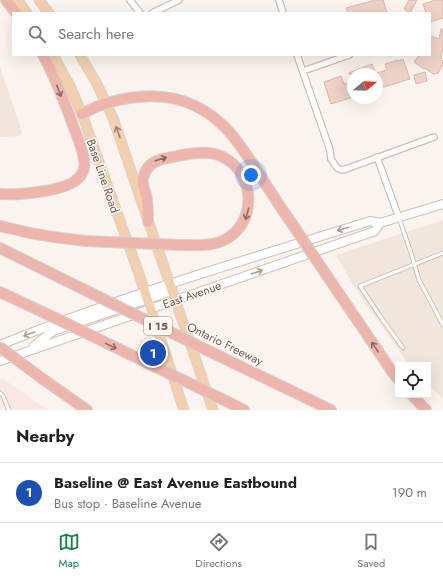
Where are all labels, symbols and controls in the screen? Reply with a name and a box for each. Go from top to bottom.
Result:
search box [12,12,431,56]
icon: search [26,23,48,45]
text: Search here [58,23,134,45]
north arrow [347,68,383,104]
one-way arrow [55,84,63,96]
one-way arrow [113,127,121,139]
street label: Base Line Road [82,136,124,216]
one-way arrow [154,155,167,163]
your location [241,165,261,185]
one-way arrow [243,207,250,220]
one-way arrow [336,226,349,233]
one-way arrow [250,268,263,275]
street label: East Avenue [160,277,224,313]
road number: I 15 [144,317,172,335]
street label: Ontario Freeway [184,318,267,371]
one-way arrow [24,330,36,338]
pin: 1 [140,338,166,368]
one-way arrow [105,342,117,350]
one-way arrow [371,342,379,353]
map controls [395,362,431,398]
button: locate [395,362,431,398]
text: Nearby [16,424,74,448]
text: Baseline @ East Avenue Eastbound [54,472,297,494]
text: 1 [26,483,32,502]
text: 190 m [392,483,427,502]
text: Bus stop · Baseline Avenue [54,494,202,513]
tab: Map [58,531,80,571]
tab: Directions [195,531,242,571]
tab: Saved [357,531,385,571]

